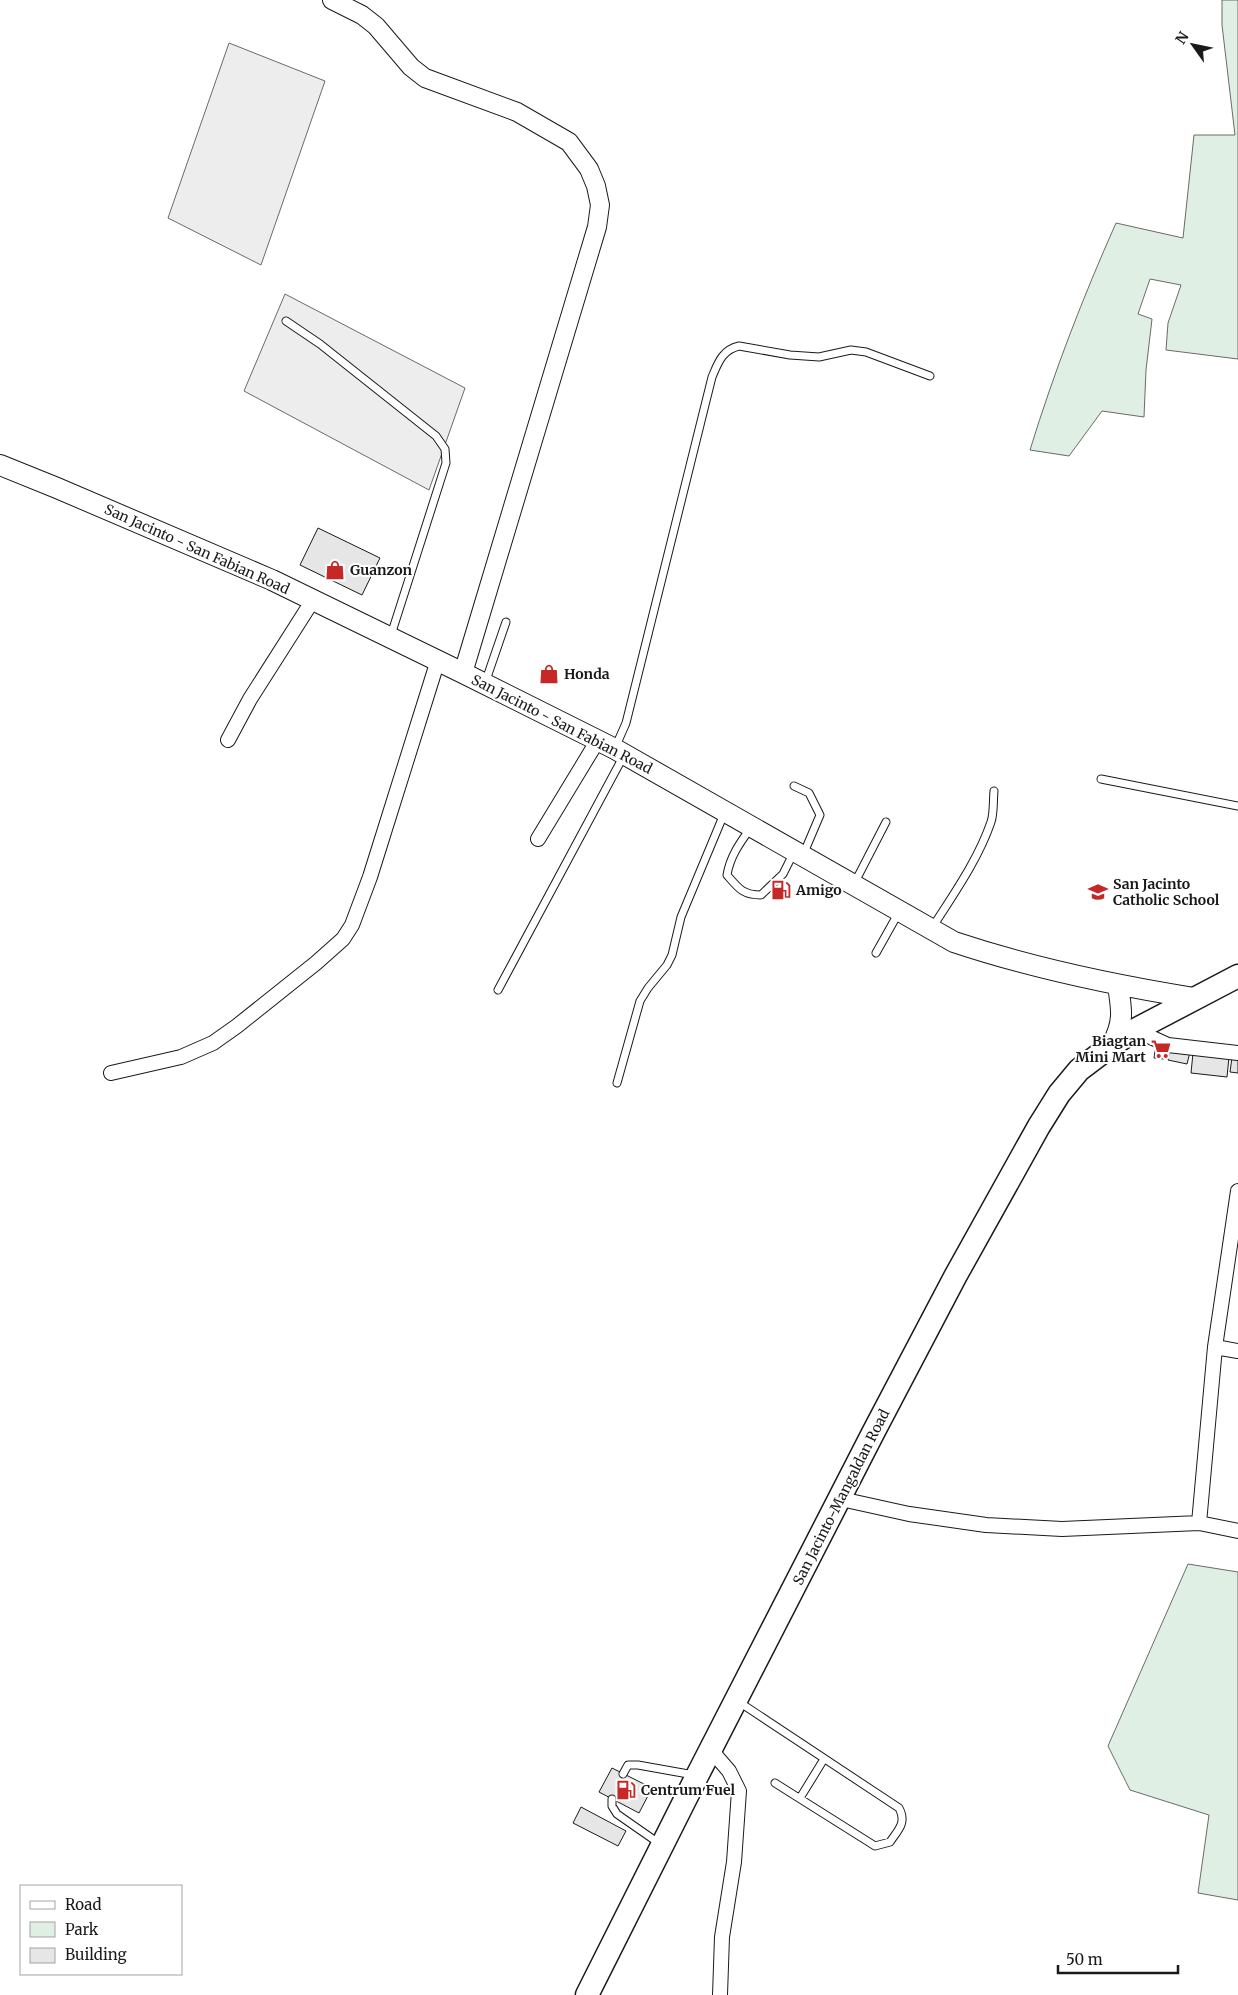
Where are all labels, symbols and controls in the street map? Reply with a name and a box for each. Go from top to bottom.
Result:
north arrow [1168,20,1218,70]
text: N [1172,28,1193,47]
street label: San Jacinto - San Fabian Road [102,500,293,598]
shop icon: Guanzon [324,559,346,581]
place label: Guanzon [350,561,413,579]
shop icon: Honda [538,663,560,685]
place label: Honda [564,665,610,683]
street label: San Jacinto - San Fabian Road [469,670,656,778]
place label: San Jacinto Catholic School [1113,875,1220,909]
fuel station icon: Amigo [770,879,792,901]
place label: Amigo [795,881,842,899]
school or university icon: San Jacinto Catholic School [1087,881,1109,903]
place label: Biagtan Mini Mart [1075,1032,1146,1066]
supermarket icon: Biagtan Mini Mart [1150,1038,1172,1060]
street label: San Jacinto-Mangaldan Road [789,1406,894,1588]
fuel station icon: Centrum Fuel [615,1779,637,1801]
place label: Centrum Fuel [641,1781,735,1799]
legend [20,1885,182,1975]
text: Road [65,1895,101,1914]
text: Park [65,1920,99,1939]
scale bar [1058,1942,1178,1974]
text: Building [65,1945,127,1964]
text: 50 m [1066,1950,1103,1969]

